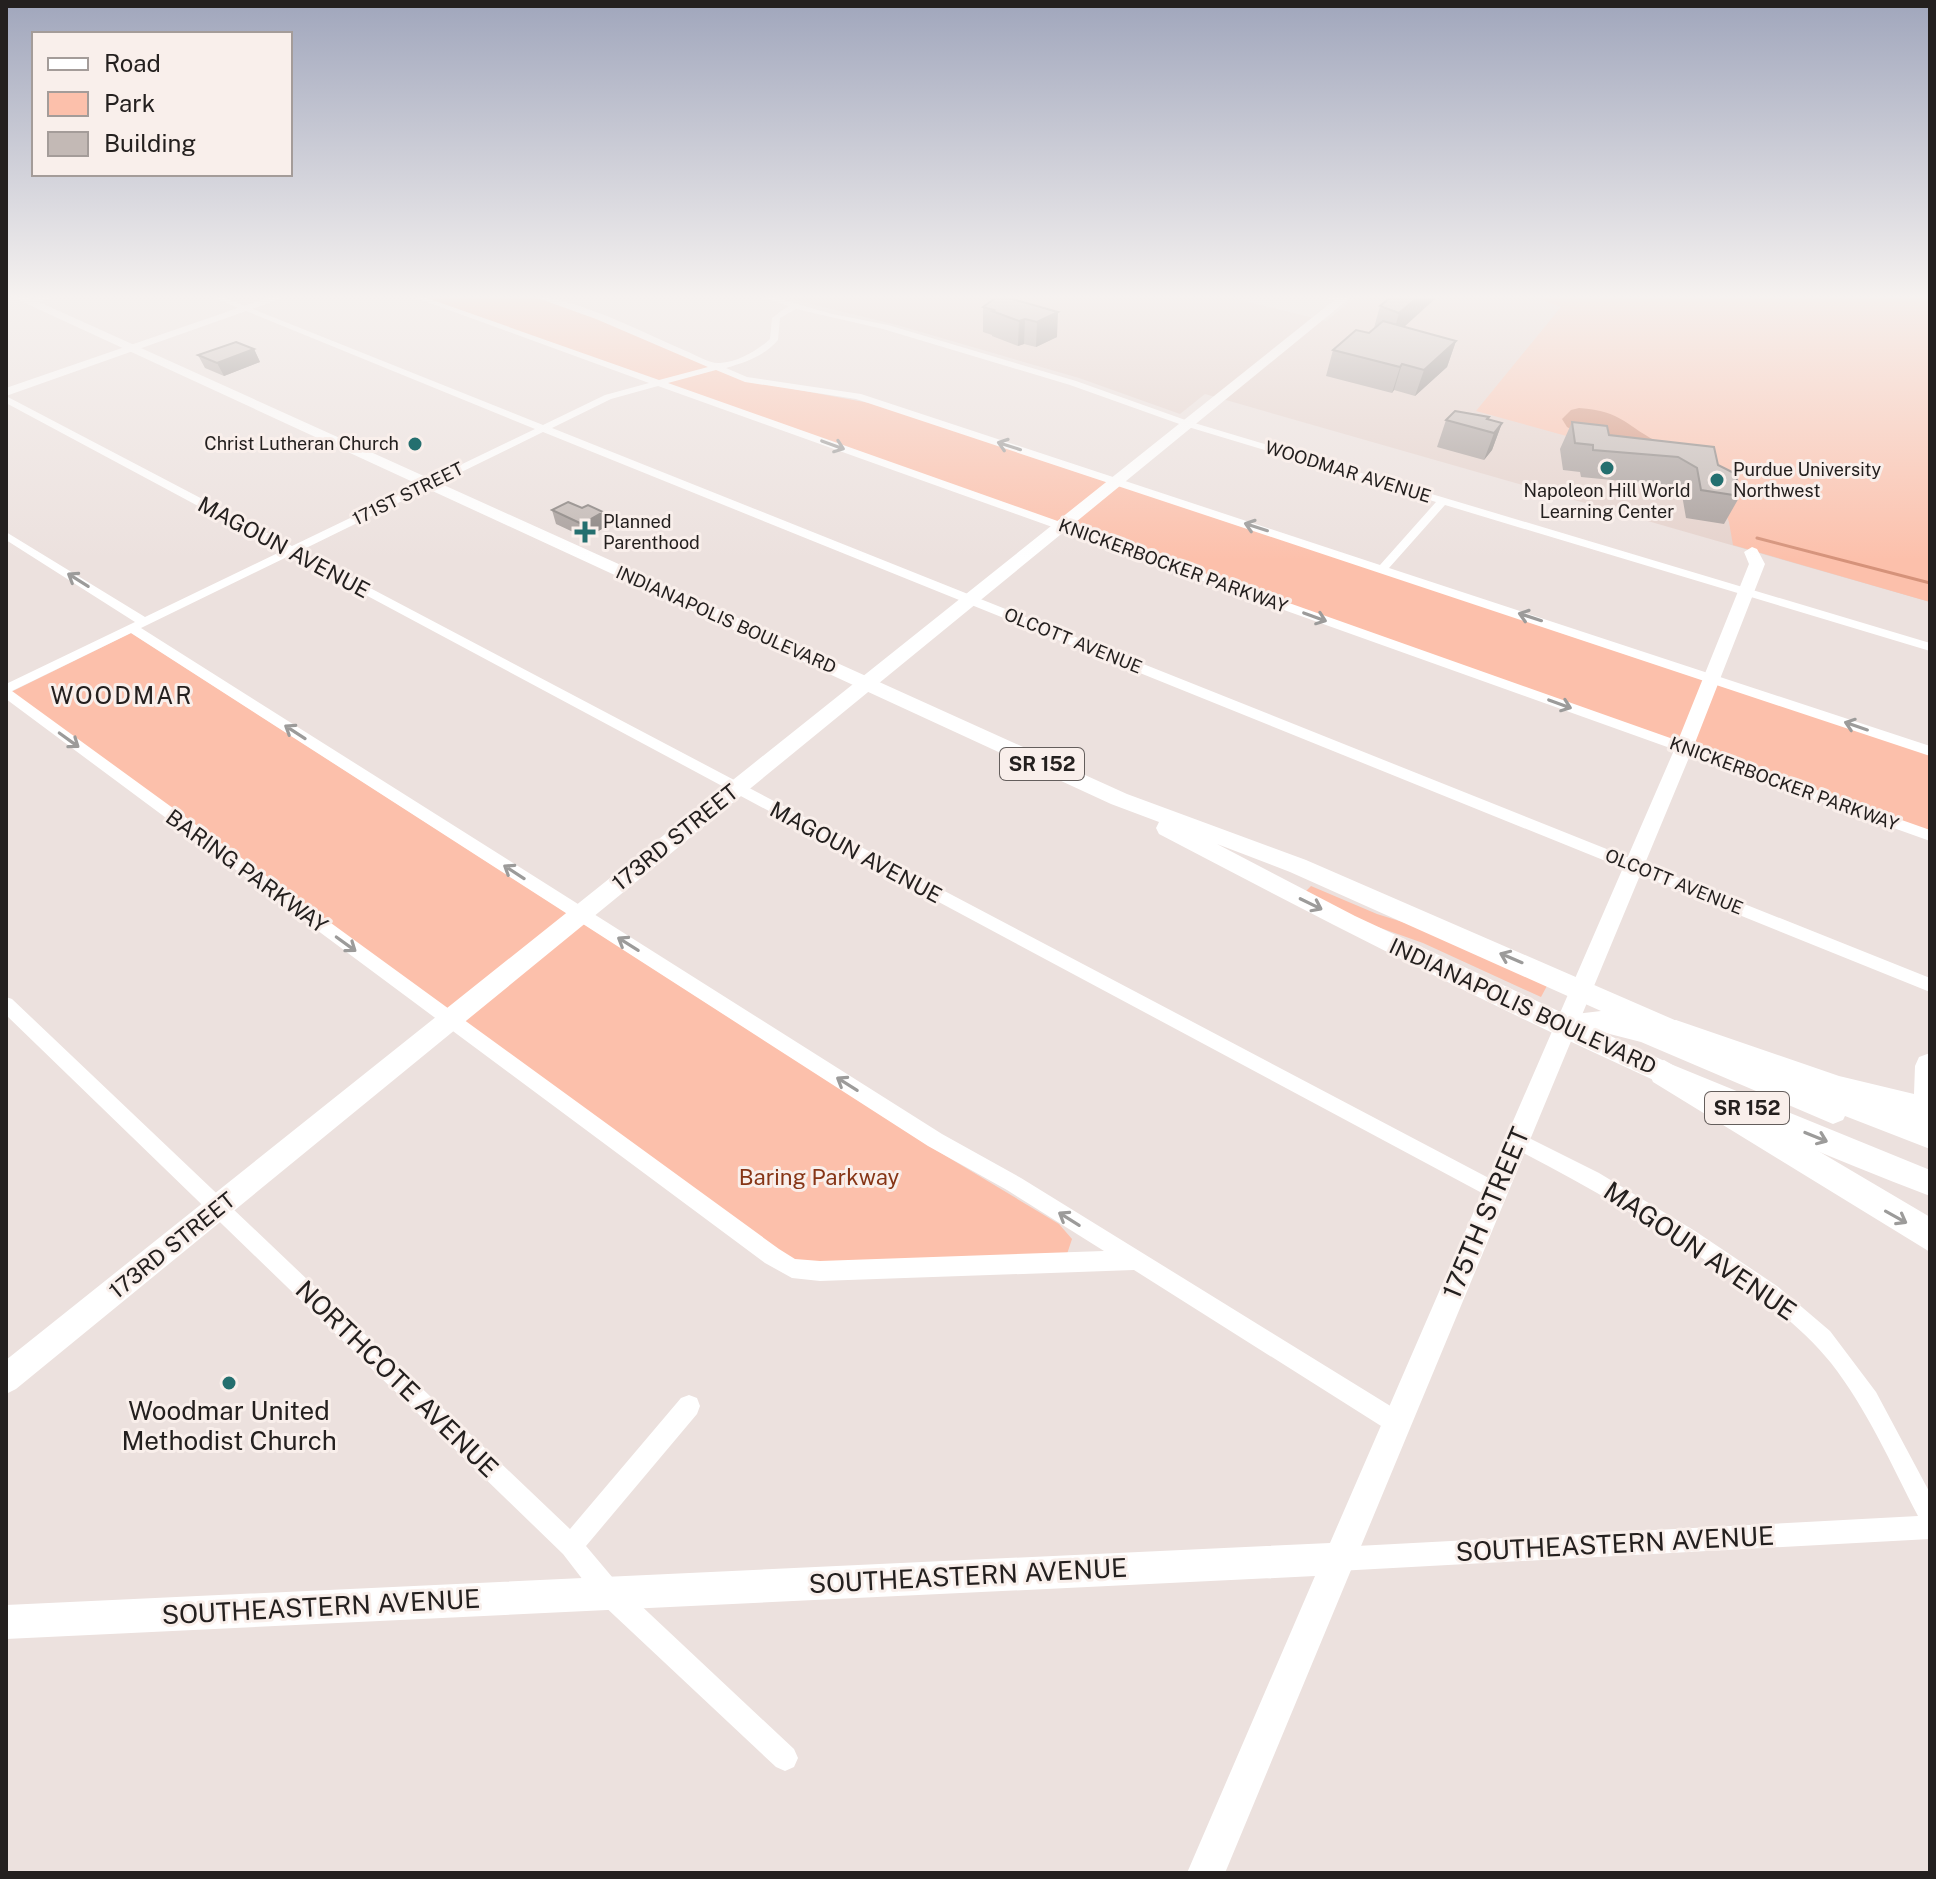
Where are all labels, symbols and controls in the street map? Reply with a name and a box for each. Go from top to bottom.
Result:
legend [32,32,292,176]
text: Road [104,49,161,77]
text: Park [104,89,155,117]
text: Building [104,129,196,157]
place label: Christ Lutheran Church [204,433,399,454]
marker: Christ Lutheran Church [406,435,424,453]
street label: WOODMAR AVENUE [1263,436,1434,507]
one-way arrow [997,438,1022,452]
one-way arrow [820,439,845,454]
street label: 171ST STREET [349,458,467,529]
marker: Napoleon Hill World Learning Center [1598,459,1616,477]
place label: Purdue University Northwest [1733,459,1882,501]
marker: Purdue University Northwest [1708,471,1726,489]
place label: Napoleon Hill World Learning Center [1524,480,1690,522]
street label: MAGOUN AVENUE [194,491,374,603]
place label: Planned Parenthood [603,511,700,553]
street label: KNICKERBOCKER PARKWAY [1056,514,1291,617]
one-way arrow [1244,519,1269,534]
marker: Planned Parenthood [574,521,596,543]
street label: INDIANAPOLIS BOULEVARD [613,561,840,678]
one-way arrow [68,572,90,589]
street label: OLCOTT AVENUE [1001,603,1145,678]
one-way arrow [1517,609,1542,624]
one-way arrow [1303,611,1327,625]
district label: WOODMAR [51,681,193,709]
one-way arrow [1547,698,1572,712]
one-way arrow [1844,717,1869,732]
one-way arrow [284,724,307,740]
one-way arrow [58,731,79,748]
street label: KNICKERBOCKER PARKWAY [1667,732,1902,835]
road number: SR 152 [1000,748,1084,780]
street label: 173RD STREET [607,778,743,896]
street label: MAGOUN AVENUE [766,796,946,908]
street label: BARING PARKWAY [161,804,333,939]
street label: OLCOTT AVENUE [1602,844,1746,919]
one-way arrow [503,864,526,880]
one-way arrow [1299,897,1323,913]
street label: INDIANAPOLIS BOULEVARD [1385,933,1661,1079]
one-way arrow [335,935,356,952]
one-way arrow [617,936,640,952]
one-way arrow [1499,950,1523,965]
one-way arrow [836,1075,859,1091]
road number: SR 152 [1705,1092,1789,1124]
street label: 175TH STREET [1436,1123,1536,1303]
one-way arrow [1803,1131,1828,1145]
park label: Baring Parkway [739,1164,899,1190]
street label: MAGOUN AVENUE [1598,1175,1802,1327]
street label: 173RD STREET [104,1186,240,1304]
one-way arrow [1059,1210,1081,1227]
one-way arrow [1884,1210,1908,1225]
street label: NORTHCOTE AVENUE [290,1274,505,1483]
marker: Woodmar United Methodist Church [220,1374,238,1392]
place label: Woodmar United Methodist Church [121,1395,337,1456]
street label: SOUTHEASTERN AVENUE [1455,1520,1775,1567]
street label: SOUTHEASTERN AVENUE [808,1552,1128,1599]
street label: SOUTHEASTERN AVENUE [161,1583,481,1630]

